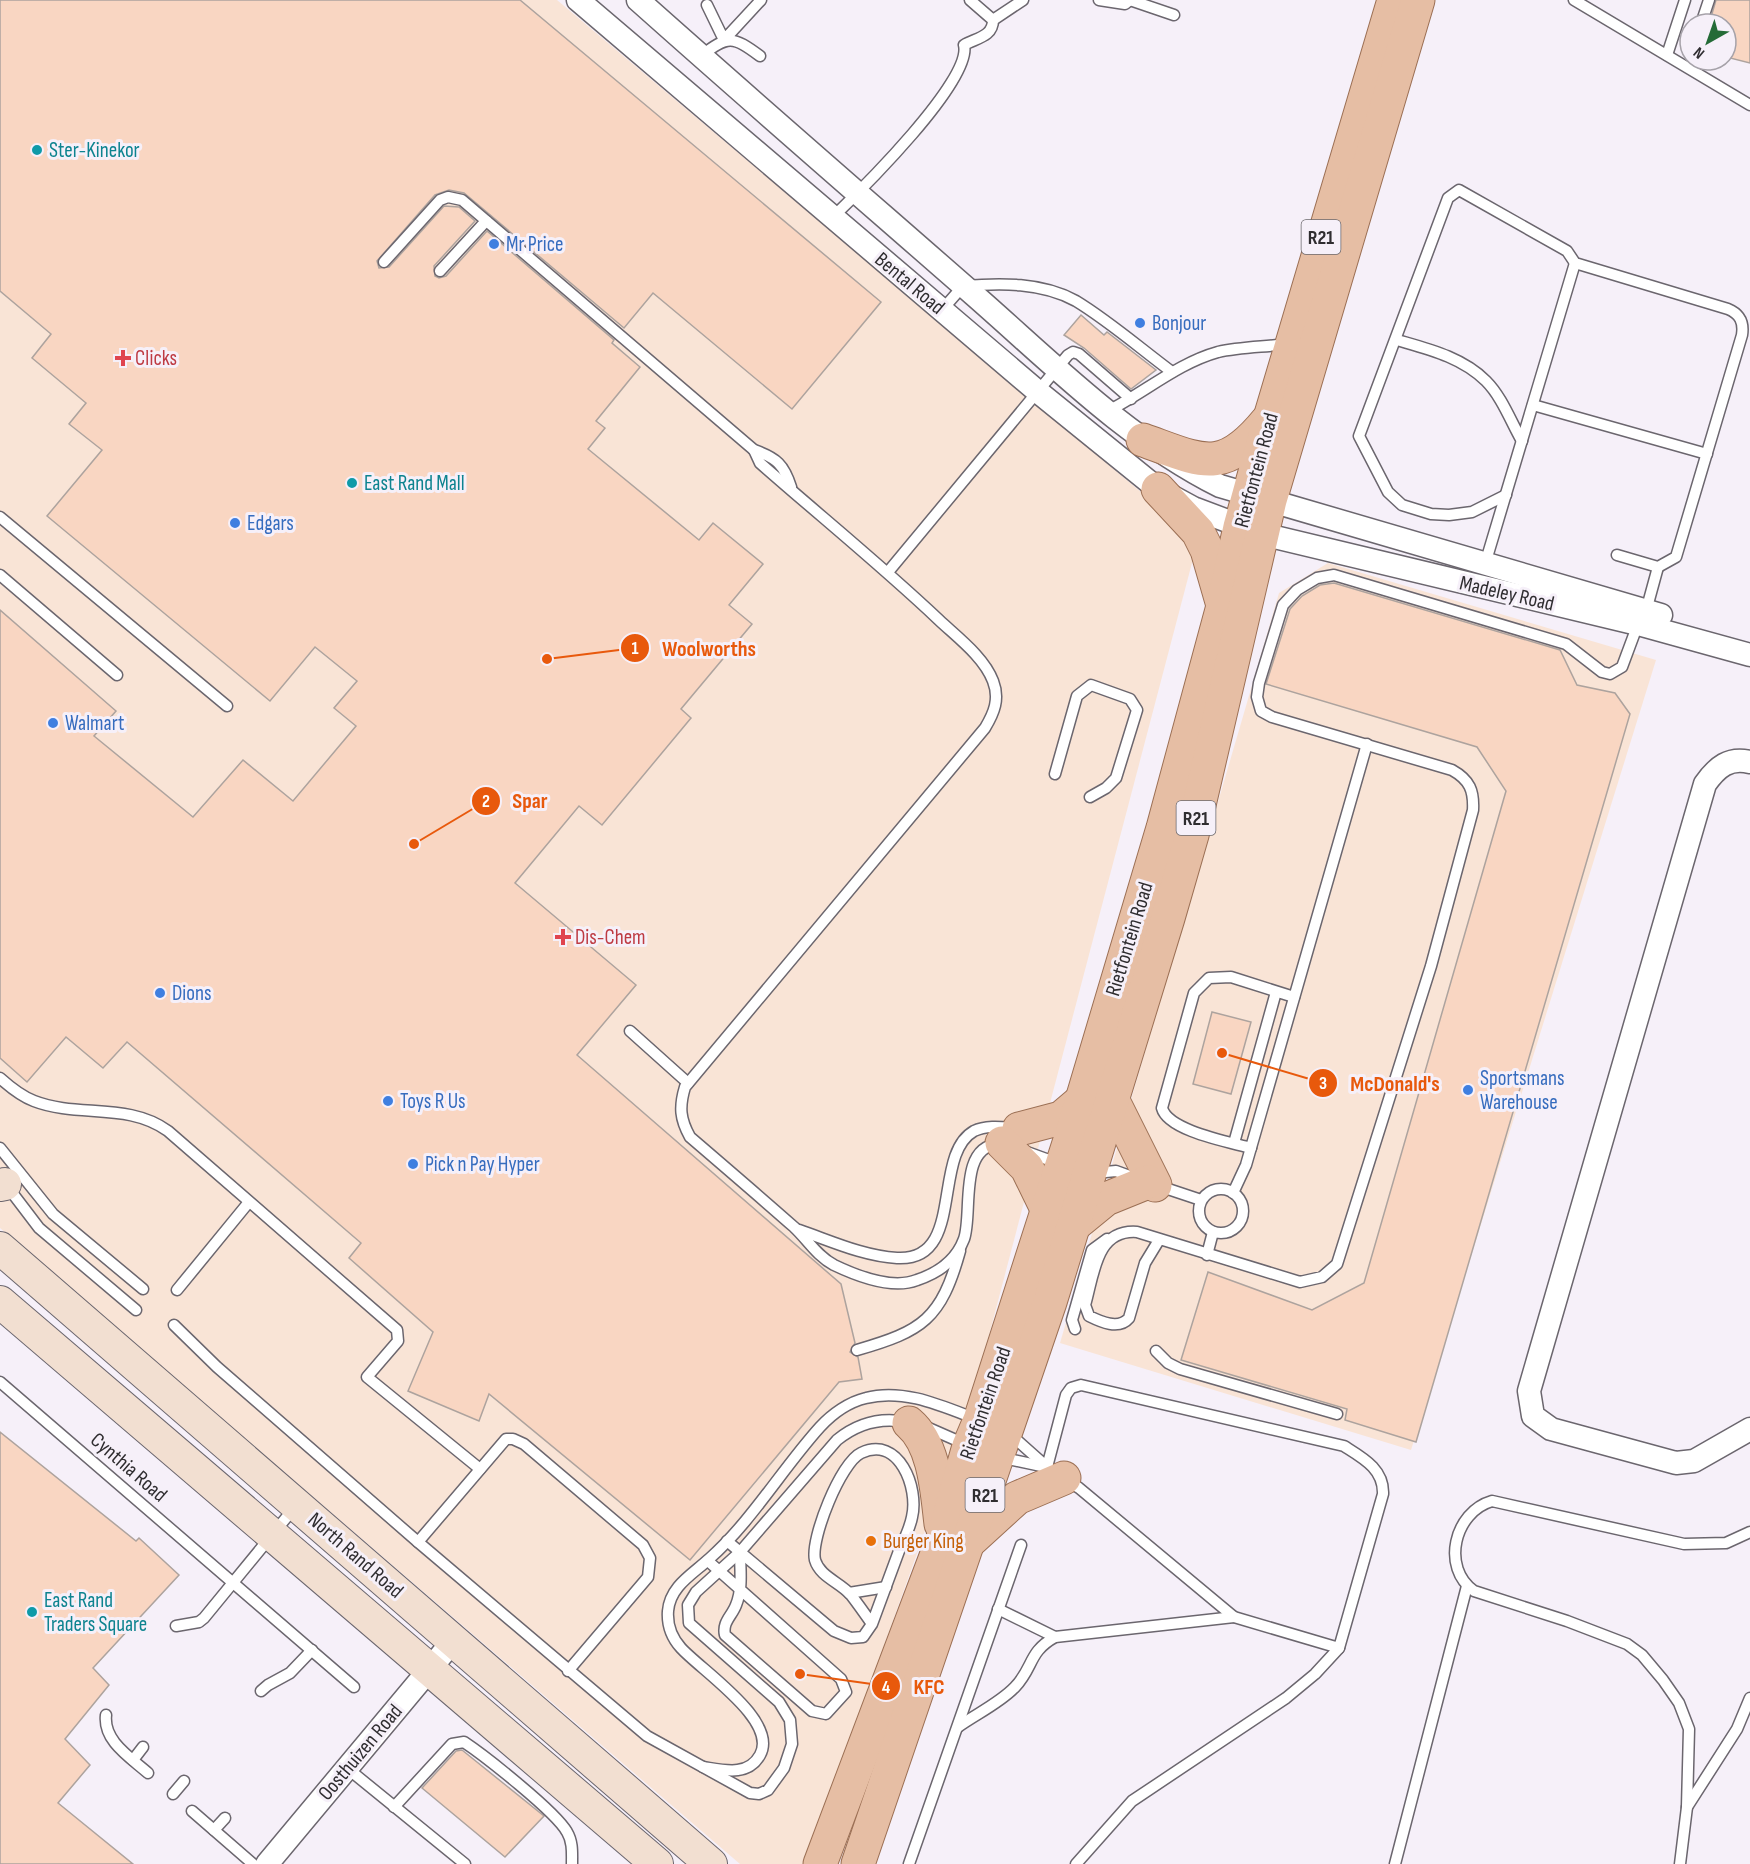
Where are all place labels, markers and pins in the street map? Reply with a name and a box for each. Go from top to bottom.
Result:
place label: Ster-Kinekor [49,138,140,163]
marker: Ster-Kinekor [30,143,44,157]
place label: Mr Price [506,232,563,257]
marker: Mr Price [487,237,501,251]
place label: Bonjour [1152,311,1206,336]
marker: Bonjour [1133,316,1147,330]
place label: Clicks [135,346,177,371]
marker: Clicks [116,351,130,365]
place label: East Rand Mall [364,471,465,496]
marker: East Rand Mall [345,476,359,490]
place label: Edgars [247,511,294,536]
marker: Edgars [228,516,242,530]
callout: Woolworths [620,628,768,668]
place label: Walmart [65,711,124,736]
marker: Walmart [46,716,60,730]
callout: Spar [471,781,560,821]
place label: Dis-Chem [575,925,646,950]
marker: Dis-Chem [556,930,570,944]
place label: Dions [172,981,211,1006]
marker: Dions [153,986,167,1000]
callout: McDonald's [1308,1063,1452,1103]
place label: Sportsmans Warehouse [1480,1066,1565,1115]
marker: Sportsmans Warehouse [1461,1083,1475,1097]
place label: Toys R Us [400,1089,466,1114]
marker: Toys R Us [381,1094,395,1108]
place label: Pick n Pay Hyper [425,1152,540,1177]
marker: Pick n Pay Hyper [406,1157,420,1171]
place label: Burger King [883,1529,964,1554]
marker: Burger King [864,1534,878,1548]
place label: East Rand Traders Square [44,1588,147,1637]
marker: East Rand Traders Square [25,1605,39,1619]
callout: KFC [871,1666,956,1706]

